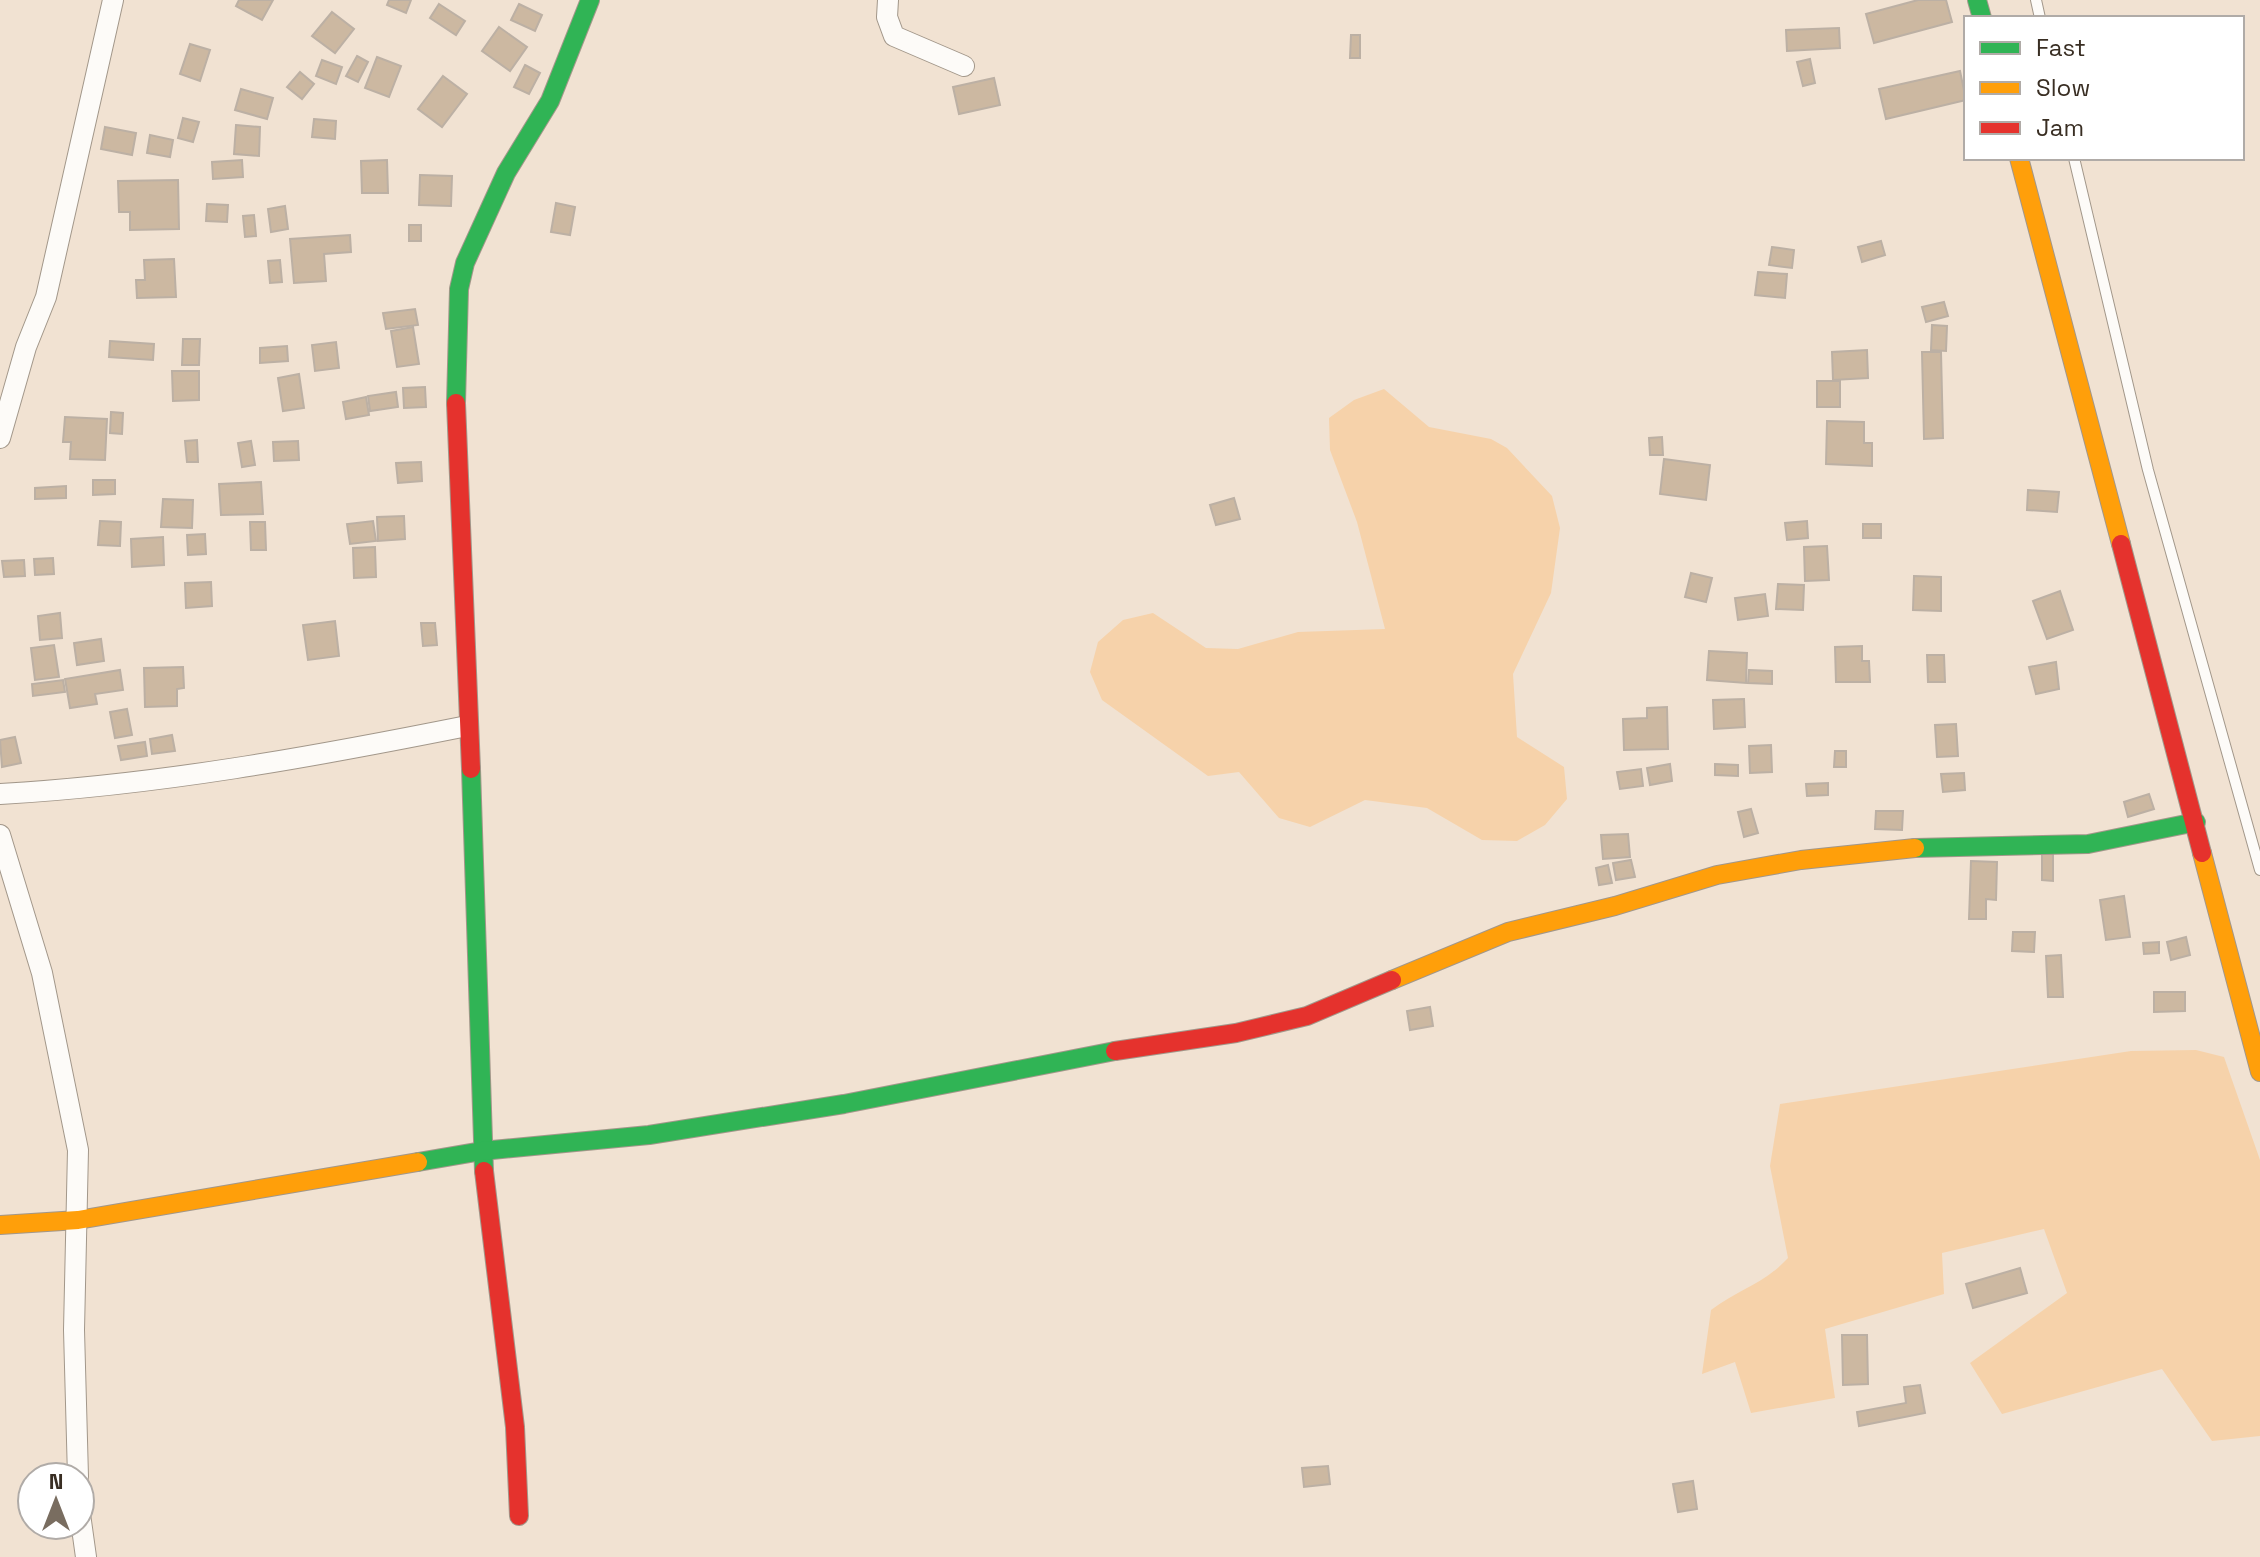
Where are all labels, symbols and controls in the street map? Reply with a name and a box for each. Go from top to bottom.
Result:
legend [1964,16,2244,160]
text: Fast [2036,32,2086,63]
text: Slow [2036,72,2090,103]
text: Jam [2036,112,2084,143]
north arrow [16,1461,96,1541]
text: N [49,1467,63,1495]

